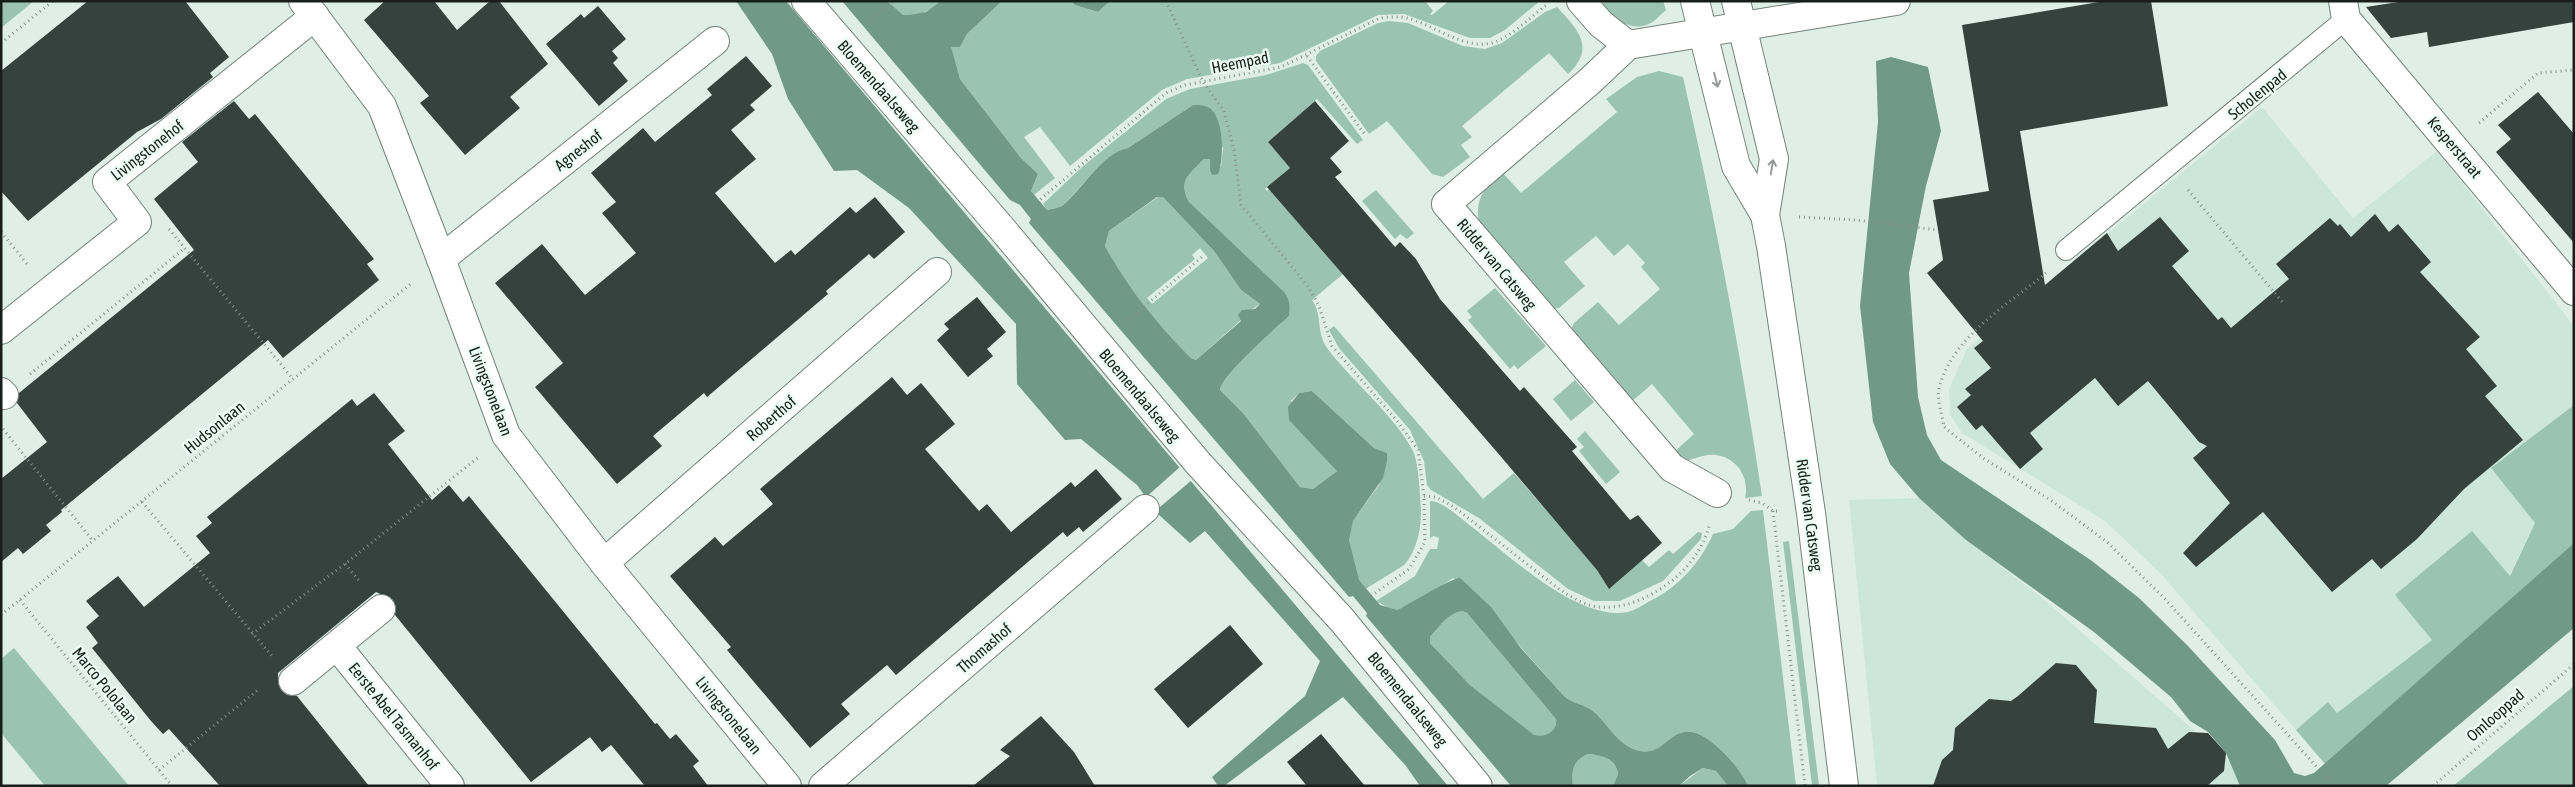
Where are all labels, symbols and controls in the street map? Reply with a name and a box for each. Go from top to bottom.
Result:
street label: Bloemendaalseweg [833,36,924,136]
street label: Heempad [1210,48,1270,77]
street label: Scholenpad [2224,65,2290,124]
one-way arrow [1712,72,1721,88]
street label: Kesperstraat [2424,113,2486,182]
street label: Livingstonehof [107,116,188,185]
street label: Agneshof [551,126,606,175]
one-way arrow [1768,160,1778,176]
street label: Ridder van Catsweg [1453,215,1540,314]
street label: Livingstonelaan [465,344,516,439]
street label: Bloemendaalseweg [1095,345,1184,446]
street label: Roberthof [743,391,800,444]
street label: Hudsonlaan [180,397,248,457]
street label: Ridder van Catsweg [1792,458,1827,573]
street label: Thomashof [953,619,1015,677]
street label: Marco Pololaan [69,644,141,726]
street label: Bloemendaalseweg [1364,648,1452,750]
street label: Eerste Abel Tasmanhof [345,659,443,774]
street label: Livingstonelaan [692,673,766,758]
street label: Omlooppad [2463,685,2528,746]

